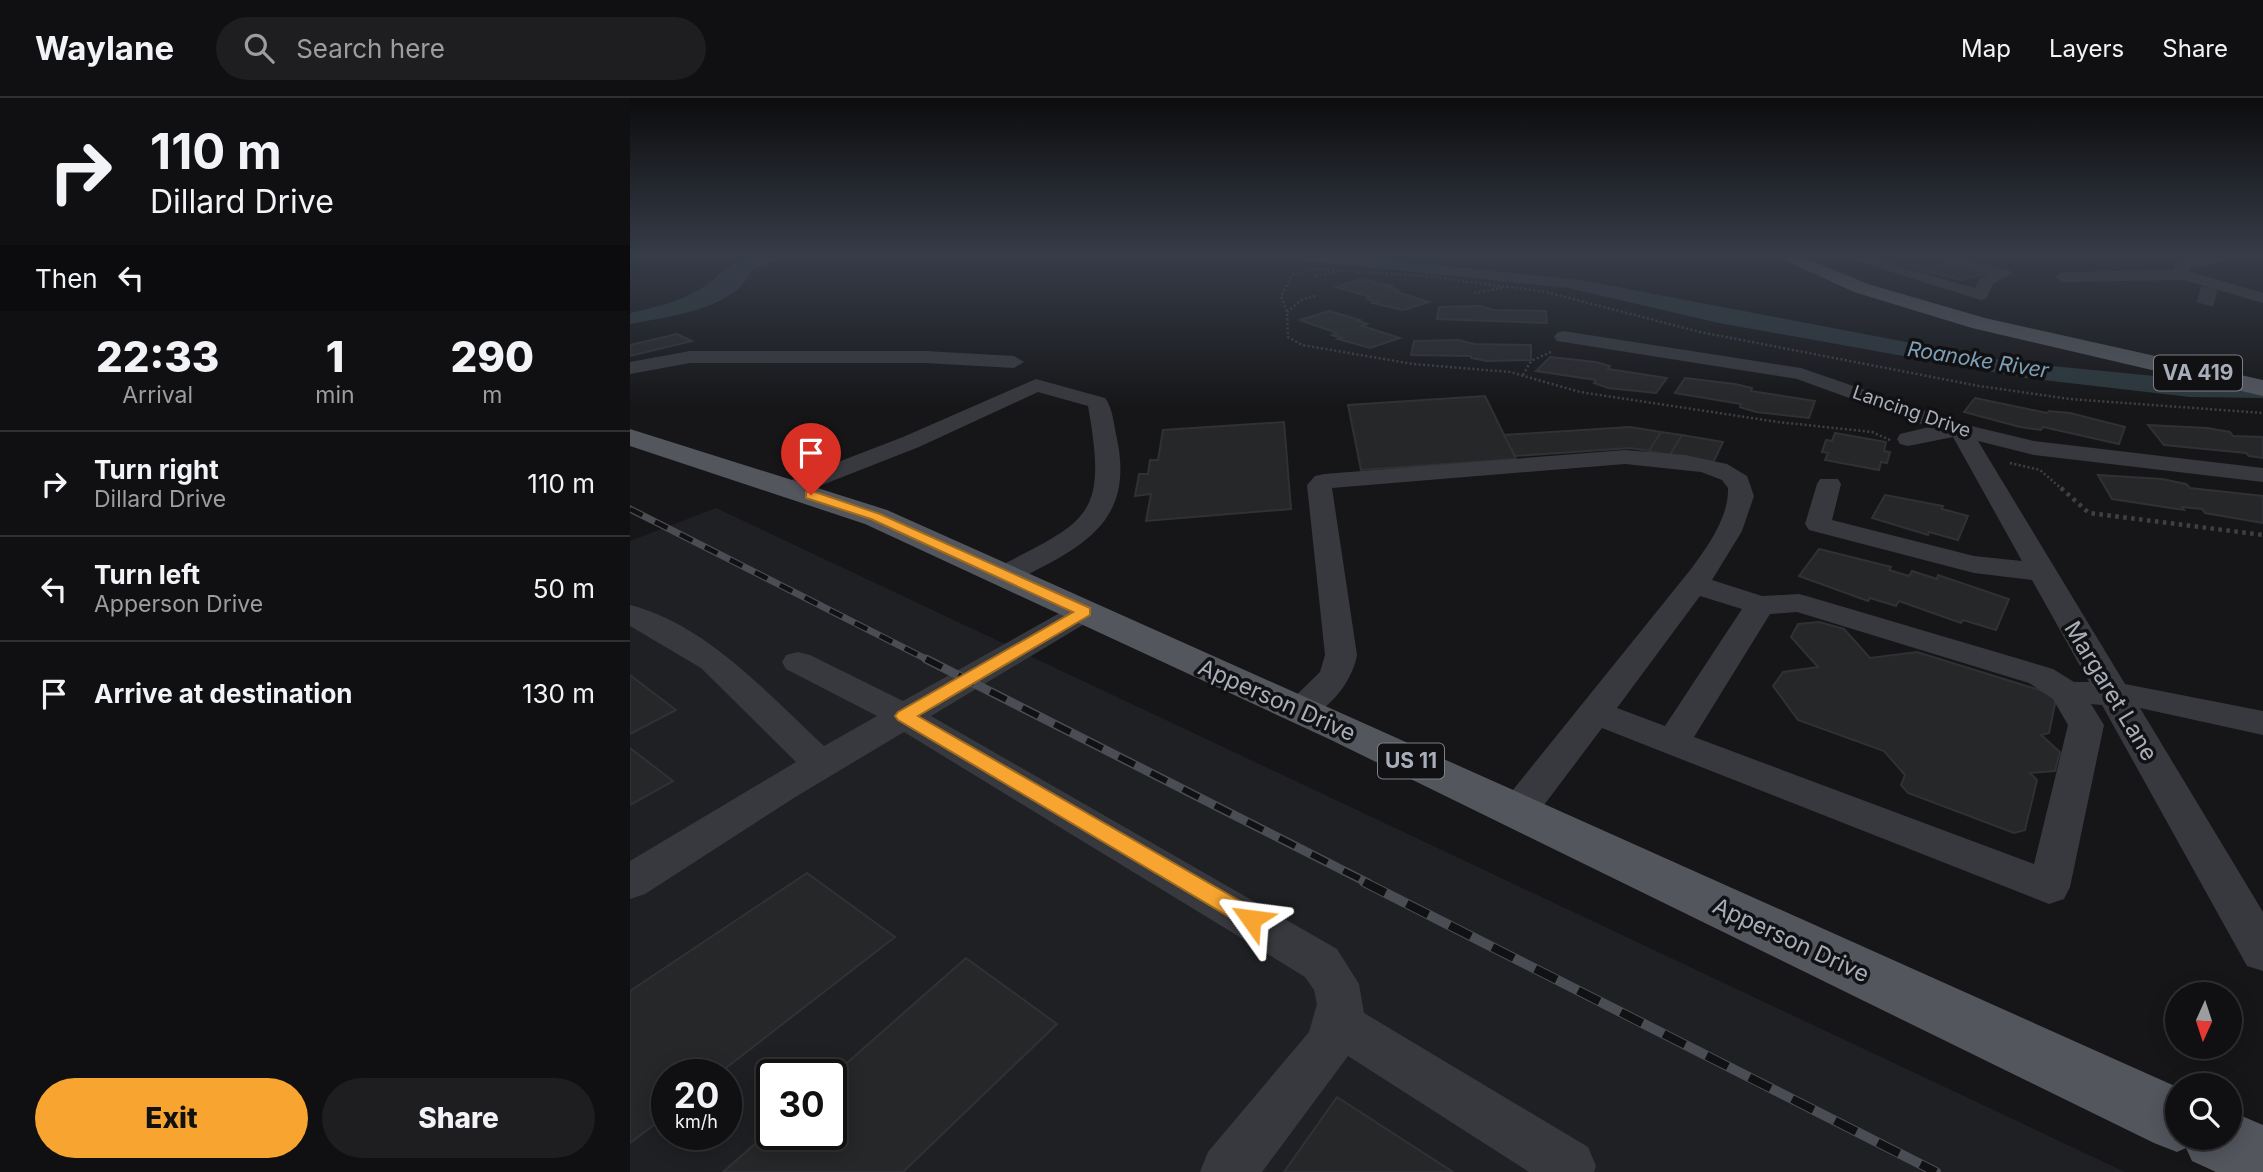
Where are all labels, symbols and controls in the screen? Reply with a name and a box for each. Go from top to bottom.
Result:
search box [216,17,706,80]
text: Waylane [35,28,174,68]
icon: search [240,29,278,67]
text: Search here [296,33,445,64]
text: Map [1961,34,2011,63]
text: Layers [2049,34,2124,63]
text: Share [2162,34,2228,63]
text: 110 m [150,122,282,181]
icon: right [35,126,126,217]
text: Dillard Drive [150,182,334,221]
icon: left [112,259,150,297]
text: Then [35,263,98,294]
text: 22:33 [96,331,219,382]
text: 1 [326,331,344,382]
text: 290 [450,331,534,382]
water label: Roanoke River [1906,336,2052,383]
road number: VA 419 [2154,356,2242,390]
text: Arrival [122,381,193,409]
text: min [315,381,355,409]
text: m [482,381,502,409]
street label: Lancing Drive [1850,381,1974,442]
pin [781,423,841,495]
icon: arrive [792,434,830,472]
text: Turn right [94,454,219,485]
icon: right [35,465,73,503]
text: 110 m [527,468,595,499]
text: Dillard Drive [94,485,226,513]
text: Turn left [94,559,200,590]
icon: left [35,570,73,608]
text: 50 m [533,573,595,604]
text: Apperson Drive [94,590,263,618]
street label: Margaret Lane [2058,616,2164,766]
street label: Apperson Drive [1194,653,1360,747]
icon: arrive [35,675,73,713]
text: Arrive at destination [94,678,353,709]
text: 130 m [522,678,595,709]
road number: US 11 [1378,744,1444,778]
position arrow [1214,882,1288,956]
street label: Apperson Drive [1708,892,1874,988]
north arrow [2165,982,2242,1059]
map controls [2165,982,2242,1150]
speed limit sign: 30 [756,1059,847,1150]
button: search [2165,1073,2242,1150]
text: 20 [674,1074,719,1116]
button: Exit [35,1078,308,1158]
button: Share [322,1078,595,1158]
text: km/h [675,1111,718,1132]

